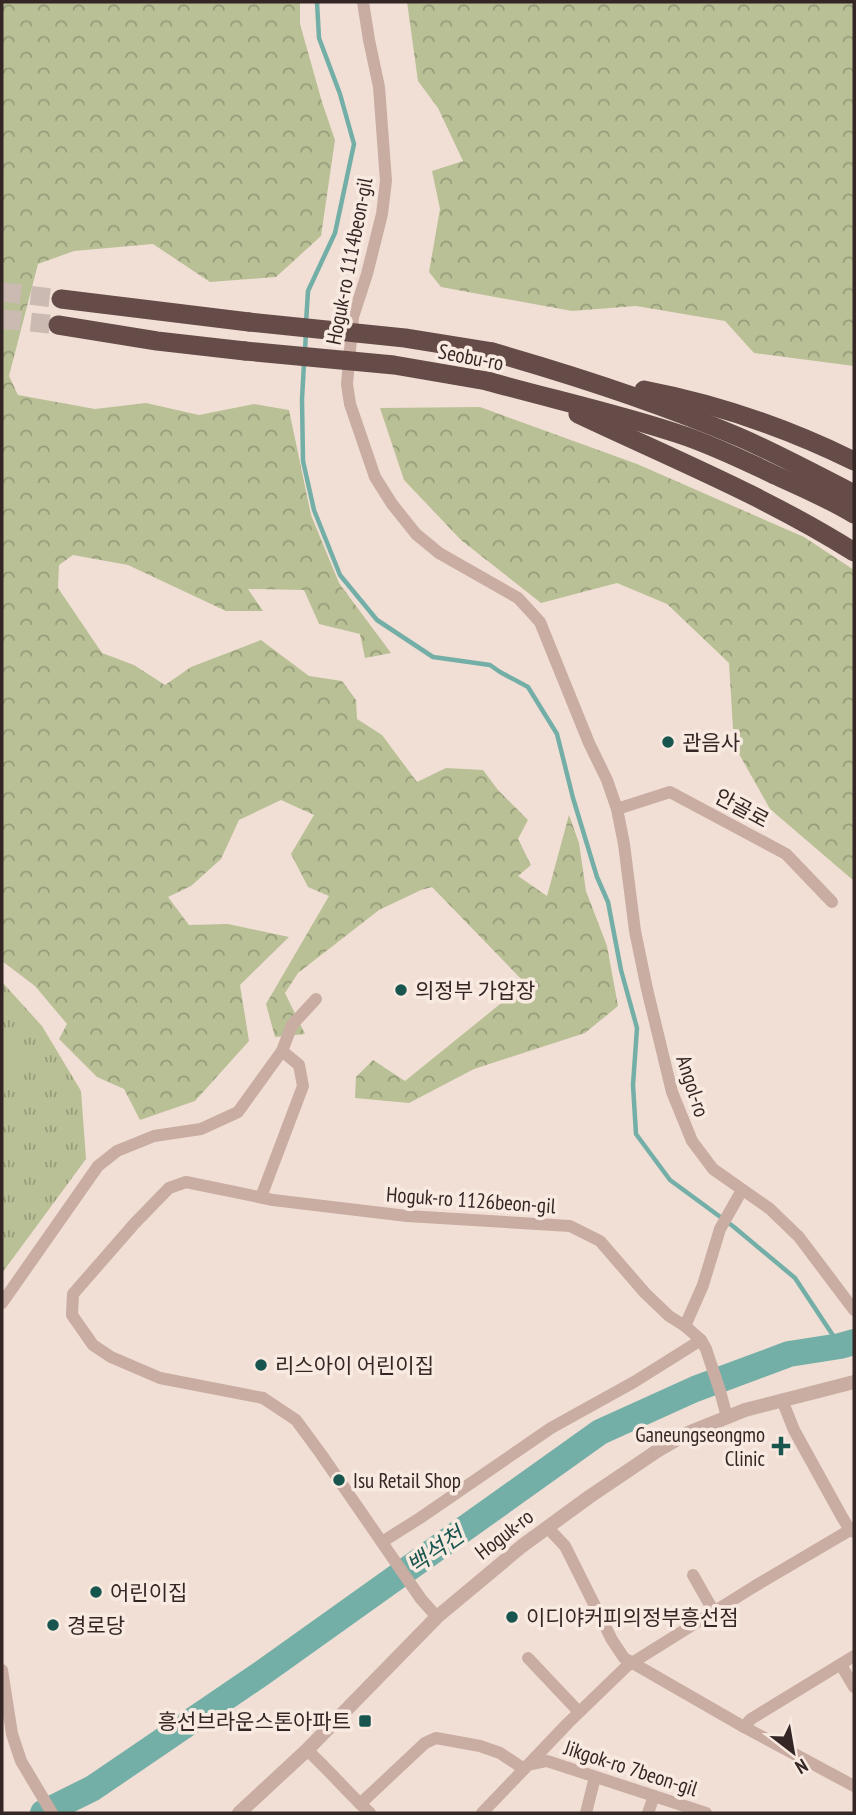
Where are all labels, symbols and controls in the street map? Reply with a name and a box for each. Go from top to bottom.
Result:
street label: Hoguk-ro 1114beon-gil [320,175,378,347]
street label: Seobu-ro [436,337,506,377]
place label: 관음사 [682,729,740,756]
marker: 관음사 [660,734,676,750]
street label: 안골로 [710,782,774,834]
place label: 의정부 가압장 [415,977,535,1004]
marker: 의정부 가압장 [393,982,409,998]
street label: Angol-ro [670,1052,716,1120]
street label: Hoguk-ro 1126beon-gil [385,1181,557,1219]
place label: 리스아이 어린이집 [275,1352,434,1379]
marker: 리스아이 어린이집 [253,1357,269,1373]
place label: Ganeungseongmo Clinic [635,1421,766,1472]
marker: Ganeungseongmo Clinic [771,1436,791,1456]
place label: Isu Retail Shop [353,1467,461,1494]
marker: Isu Retail Shop [331,1472,347,1488]
street label: Hoguk-ro [469,1503,539,1565]
water label: 백석천 [401,1518,472,1580]
place label: 어린이집 [110,1579,187,1606]
marker: 어린이집 [88,1584,104,1600]
place label: 이디야커피의정부흥선점 [526,1604,739,1631]
marker: 이디야커피의정부흥선점 [504,1609,520,1625]
place label: 경로당 [67,1612,125,1639]
marker: 경로당 [45,1617,61,1633]
place label: 흥선브라운스톤아파트 [158,1708,351,1735]
marker: 흥선브라운스톤아파트 [357,1713,373,1729]
north arrow [758,1717,828,1787]
street label: Jikgok-ro 7beon-gil [560,1733,701,1802]
text: N [791,1754,812,1780]

